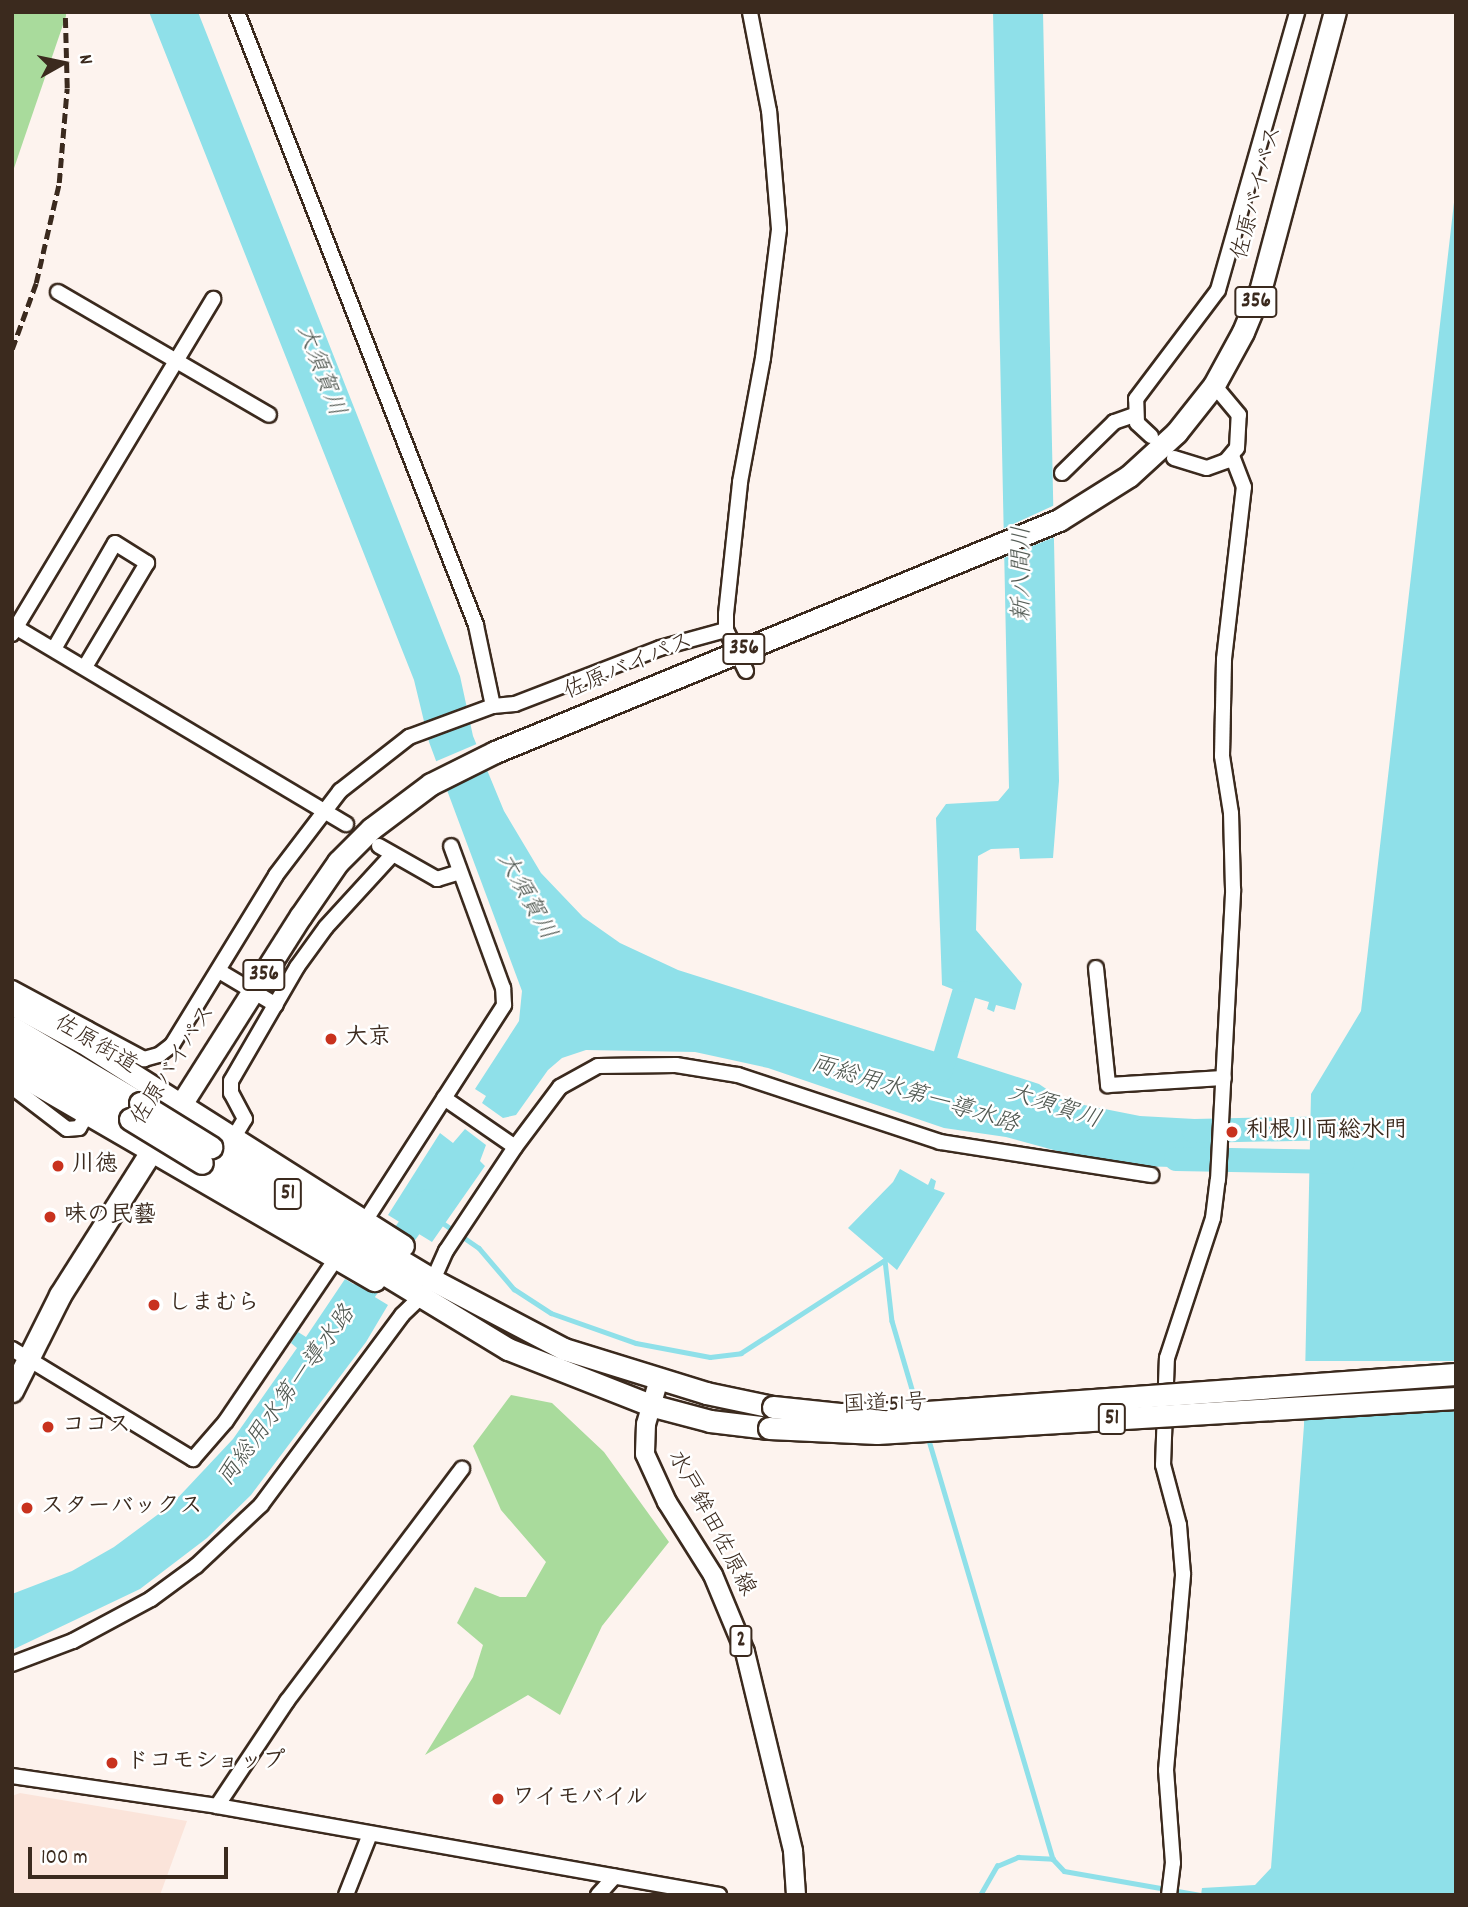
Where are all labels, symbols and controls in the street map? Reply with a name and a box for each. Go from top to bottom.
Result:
north arrow [28,28,98,98]
text: N [70,53,98,66]
street label: 佐原バイパス [1228,123,1290,263]
road number: 356 [1233,284,1279,320]
water label: 大須賀川 [288,321,350,421]
water label: 新八間川 [1010,526,1038,622]
street label: 佐原バイパス [560,628,698,708]
road number: 356 [721,632,767,666]
water label: 大須賀川 [489,848,561,946]
road number: 356 [241,958,287,992]
street label: 佐原バイパス [127,1000,223,1132]
street label: 佐原街道 [48,1010,142,1082]
place label: 大京 [345,1025,391,1053]
marker: 大京 [323,1031,339,1047]
water label: 両総用水第一導水路 [807,1051,1021,1141]
water label: 大須賀川 [1004,1079,1104,1137]
place label: 利根川両総水門 [1246,1118,1407,1146]
marker: 利根川両総水門 [1224,1124,1240,1140]
place label: 川徳 [72,1152,118,1180]
marker: 川徳 [50,1158,66,1174]
road number: 51 [272,1176,304,1212]
place label: 味の民藝 [64,1203,156,1231]
marker: 味の民藝 [42,1209,58,1225]
place label: しまむら [168,1291,260,1319]
marker: しまむら [146,1297,162,1313]
water label: 両総用水第一導水路 [213,1301,363,1493]
street label: 国道51号 [842,1391,928,1421]
road number: 51 [1096,1402,1128,1436]
place label: ココス [62,1413,131,1441]
marker: ココス [40,1419,56,1435]
street label: 水戸鉾田佐原線 [660,1446,760,1602]
place label: スターバックス [41,1494,202,1522]
marker: スターバックス [19,1500,35,1516]
road number: 2 [729,1624,753,1658]
place label: ドコモショップ [126,1749,287,1777]
marker: ドコモショップ [104,1755,120,1771]
place label: ワイモバイル [512,1785,650,1813]
marker: ワイモバイル [490,1791,506,1807]
scale bar [32,1834,231,1878]
text: 100 m [41,1844,88,1874]

